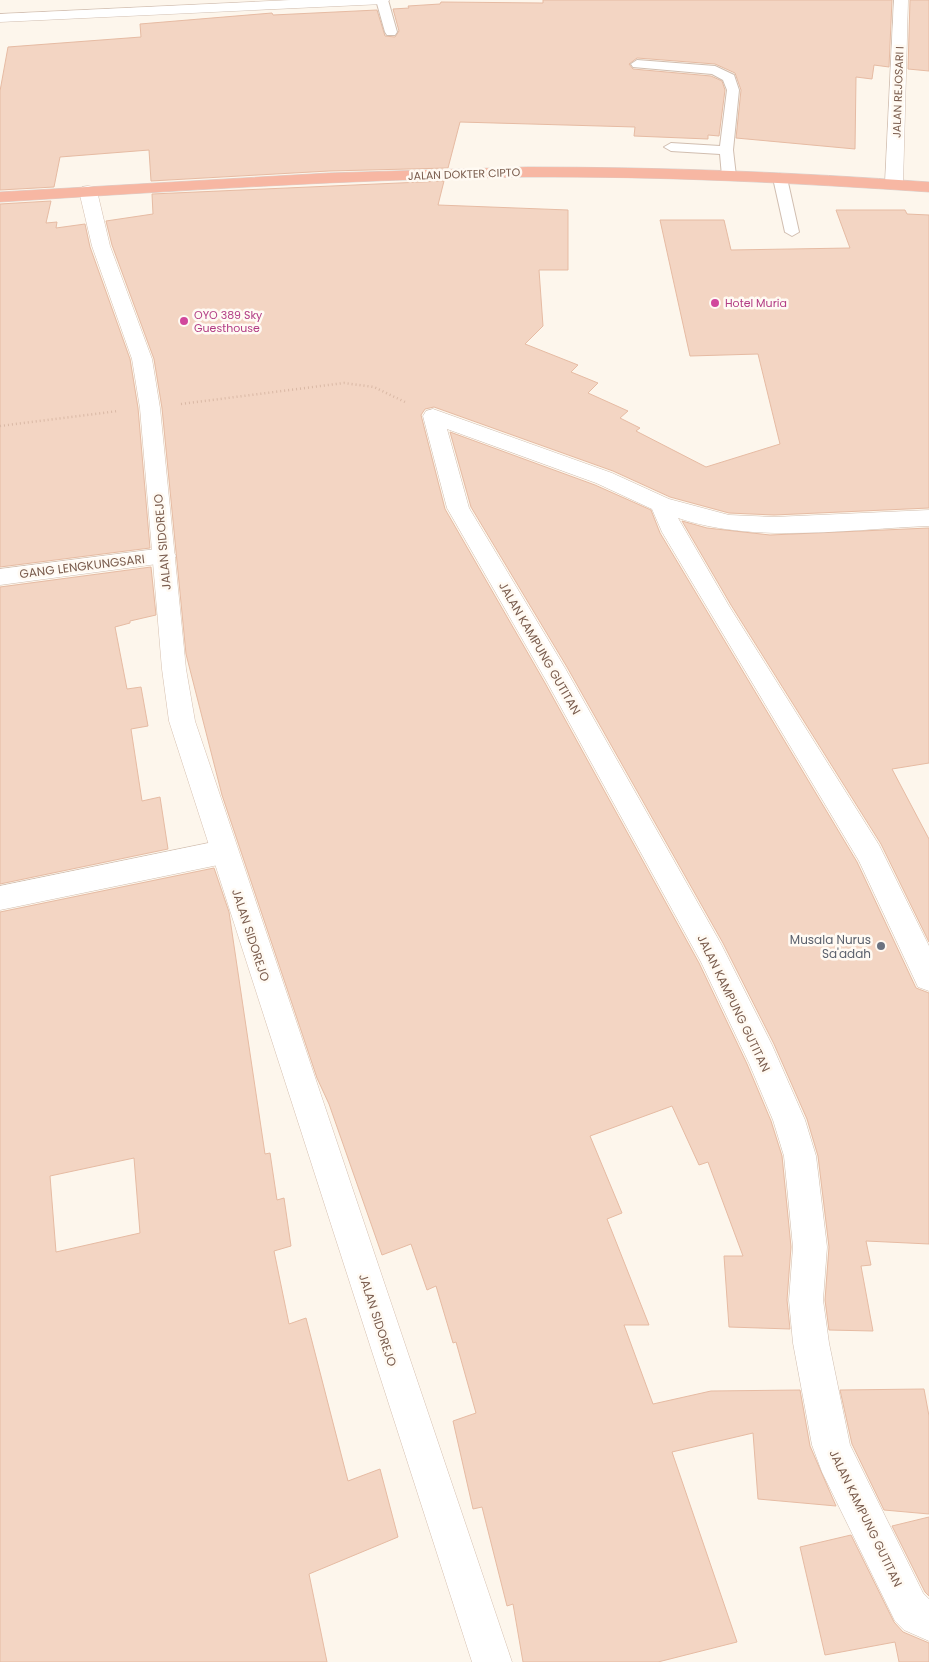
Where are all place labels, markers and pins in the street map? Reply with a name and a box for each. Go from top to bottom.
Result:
place label: Hotel Muria [725,295,787,311]
marker: Hotel Muria [709,297,721,309]
place label: OYO 389 Sky Guesthouse [194,307,263,336]
marker: OYO 389 Sky Guesthouse [178,315,190,327]
place label: Musala Nurus Sa'adah [790,931,871,962]
marker: Musala Nurus Sa'adah [875,940,887,952]

